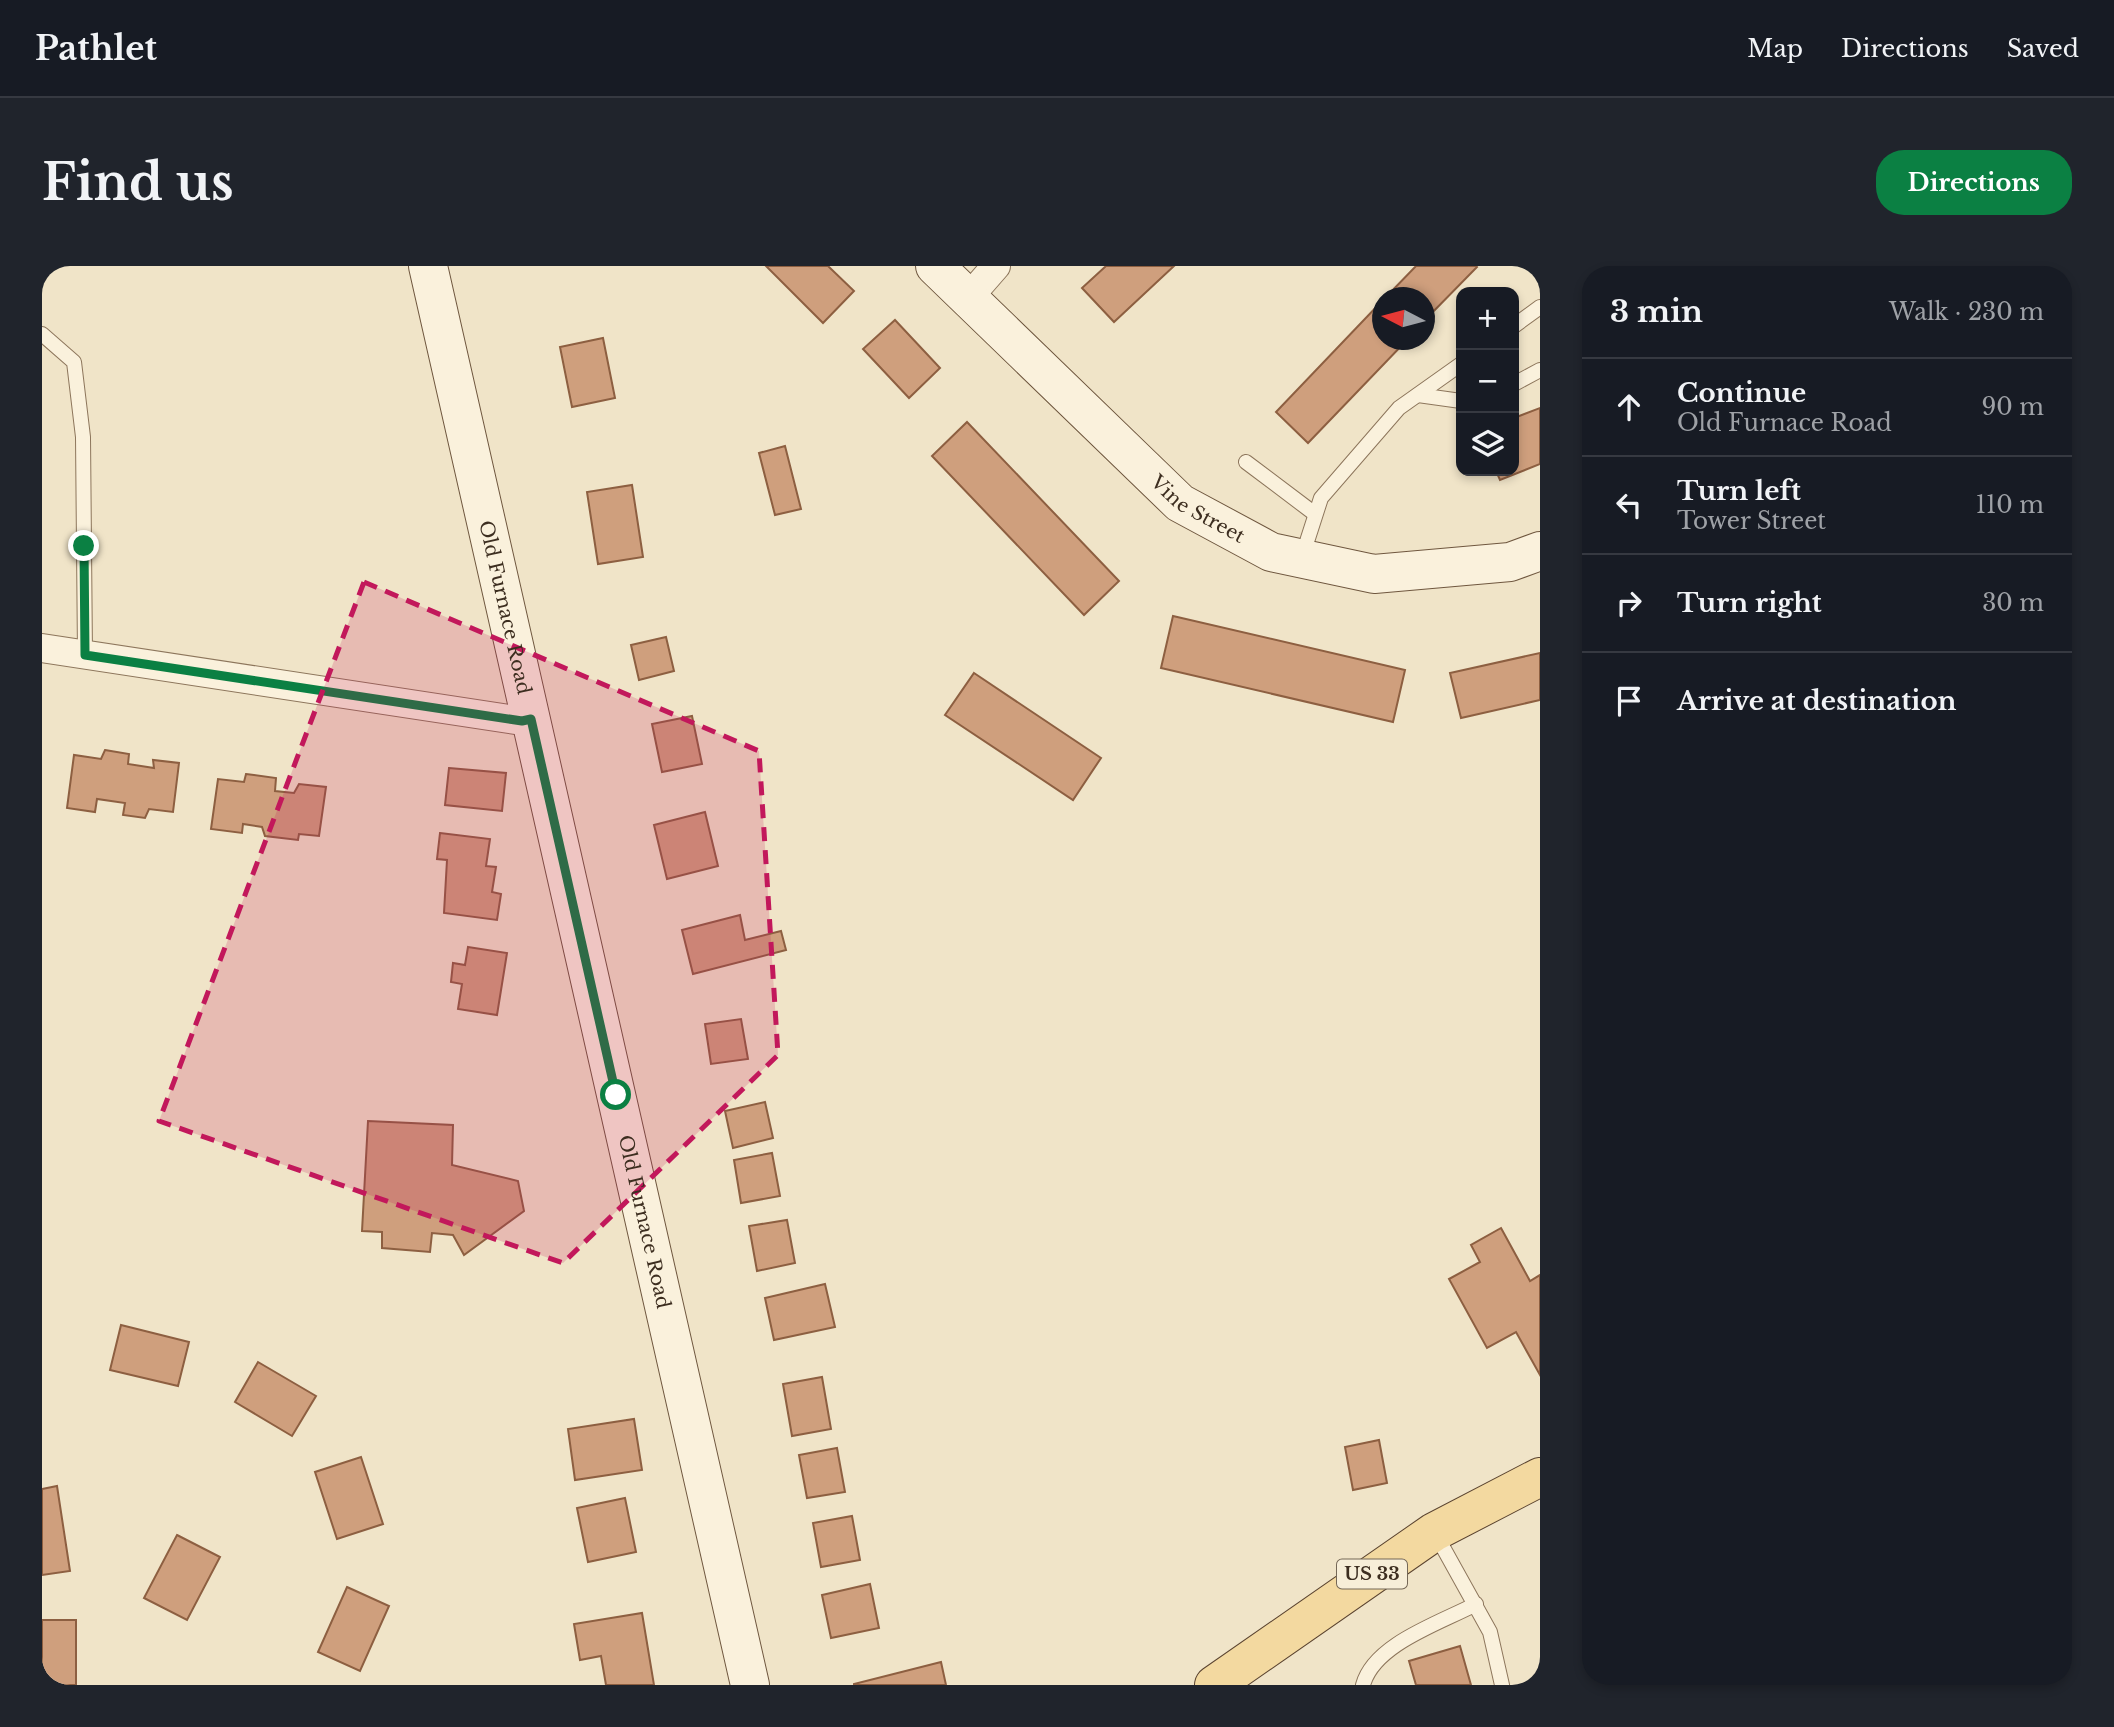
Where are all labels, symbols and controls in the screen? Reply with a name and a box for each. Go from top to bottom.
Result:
text: Pathlet [35,28,157,69]
text: Map [1747,34,1803,63]
text: Directions [1841,34,1969,63]
text: Saved [2007,34,2079,63]
button: Directions [1876,150,2072,215]
text: Find us [42,152,234,213]
north arrow [1372,287,1435,350]
map controls [1456,287,1519,476]
button: + [1456,287,1519,350]
text: 3 min [1610,293,1703,330]
text: Walk · 230 m [1889,298,2044,326]
button: − [1456,350,1519,413]
text: Continue [1677,377,1806,409]
icon: ahead [1610,388,1648,426]
text: 90 m [1982,393,2044,421]
text: Old Furnace Road [1677,409,1892,437]
button: layers [1456,413,1519,476]
street label: Vine Street [1145,470,1249,548]
text: Turn left [1677,475,1801,507]
icon: left [1610,486,1648,524]
text: 110 m [1976,491,2044,519]
text: Tower Street [1677,507,1826,535]
street label: Old Furnace Road [474,518,536,697]
route end [68,530,99,561]
icon: right [1610,584,1648,622]
text: Turn right [1677,587,1822,619]
text: 30 m [1982,589,2044,617]
icon: arrive [1610,682,1648,720]
text: Arrive at destination [1677,685,1957,717]
route start [600,1079,631,1110]
street label: Old Furnace Road [614,1133,675,1311]
road number: US 33 [1337,1560,1407,1588]

